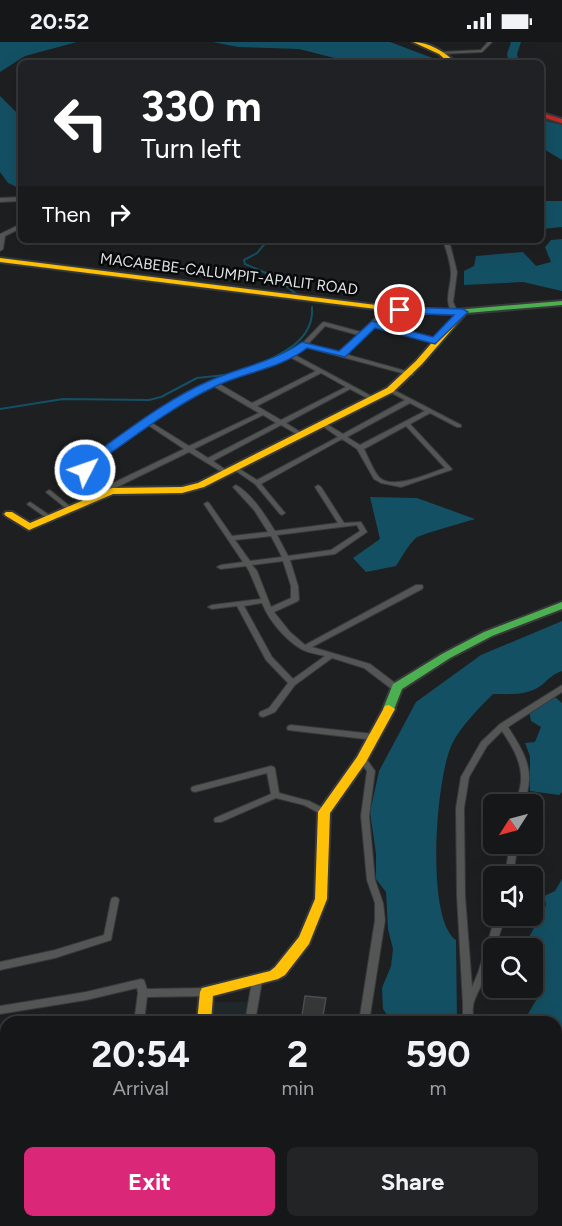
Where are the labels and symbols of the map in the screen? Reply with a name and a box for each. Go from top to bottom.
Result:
street label: MACABEBE-CALUMPIT-APALIT ROAD [99,249,359,299]
pin [374,284,425,335]
position arrow [53,438,117,502]
north arrow [483,794,543,854]

